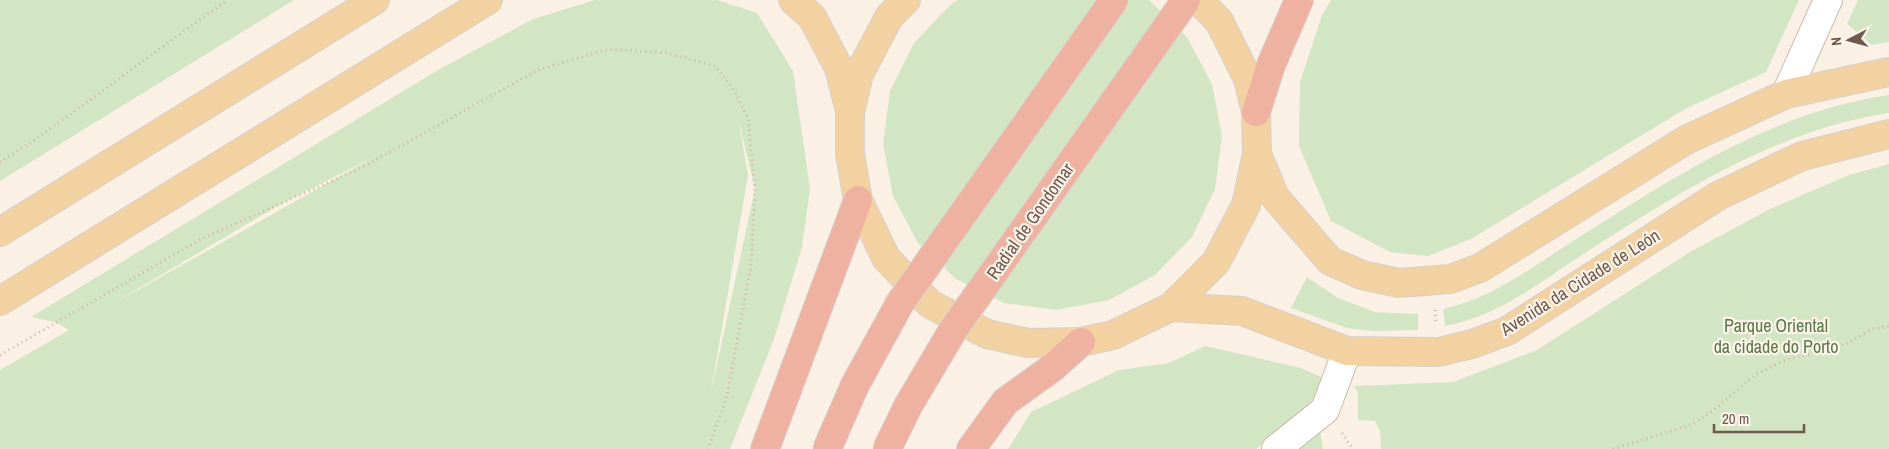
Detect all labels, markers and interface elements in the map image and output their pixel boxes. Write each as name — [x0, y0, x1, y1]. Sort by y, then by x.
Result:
north arrow — [1824, 15, 1874, 65]
text: N — [1827, 36, 1845, 46]
street label: Radial de Gondomar — [980, 158, 1080, 284]
street label: Avenida da Cidade de León — [1495, 223, 1664, 342]
park label: Parque Oriental da cidade do Porto — [1714, 313, 1838, 359]
scale bar — [1714, 402, 1804, 434]
text: 20 m — [1722, 408, 1749, 429]

